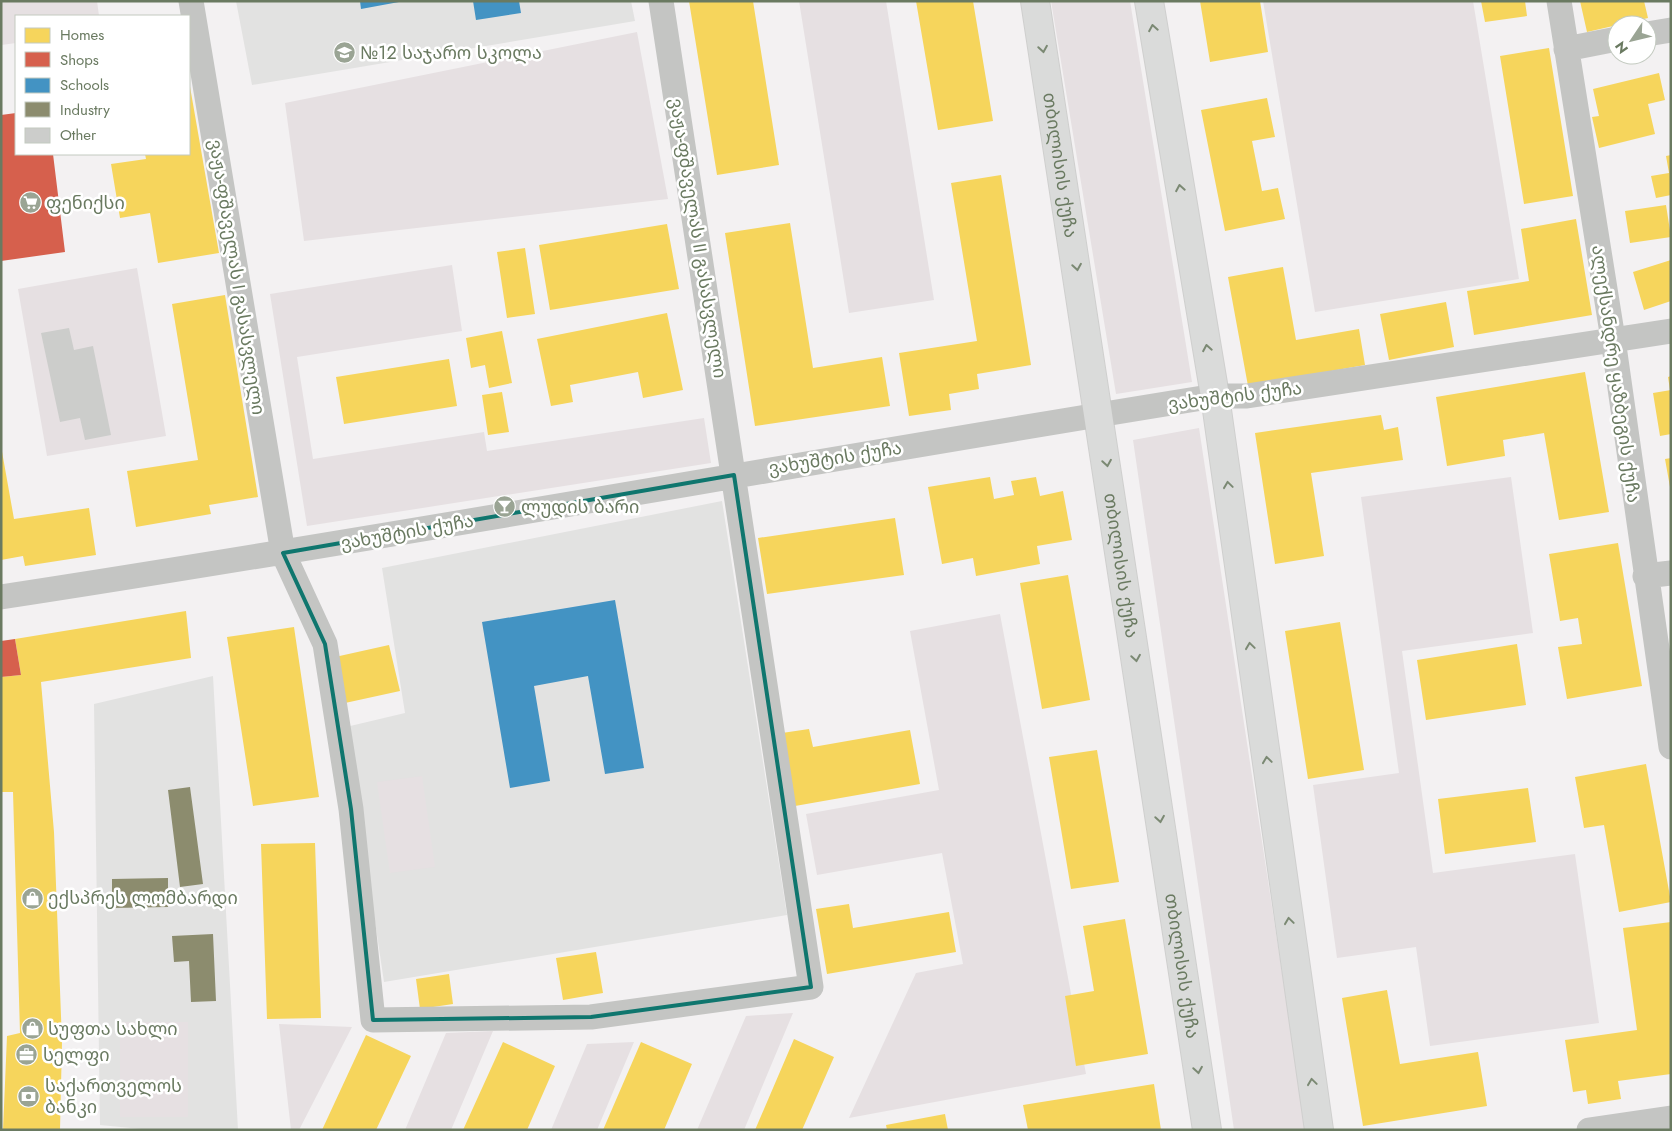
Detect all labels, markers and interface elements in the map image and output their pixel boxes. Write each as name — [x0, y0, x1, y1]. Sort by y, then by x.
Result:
legend — [15, 15, 190, 155]
north arrow — [1607, 15, 1657, 65]
one-way arrow — [1148, 23, 1159, 31]
text: Homes — [60, 24, 104, 46]
text: N — [1610, 37, 1633, 58]
place label: №12 საჯარო სკოლა — [360, 40, 542, 66]
school or university icon: №12 საჯარო სკოლა — [332, 41, 356, 65]
one-way arrow — [1037, 45, 1047, 54]
text: Shops — [60, 49, 99, 71]
text: Schools — [60, 74, 109, 96]
street label: თბილისის ქუჩა — [1036, 91, 1084, 240]
street label: ვაჟა-ფშაველას II გასასვლელი — [663, 96, 733, 380]
text: Industry — [60, 99, 110, 121]
text: Other — [60, 124, 97, 146]
street label: ვაჟა-ფშაველას I გასასვლელი — [202, 137, 272, 417]
one-way arrow — [1175, 183, 1186, 191]
place label: ფენიქსი — [46, 190, 125, 216]
supermarket icon: ფენიქსი — [18, 191, 42, 215]
street label: ალექსანდრე ყაზბეგის ქუჩა — [1585, 243, 1647, 505]
one-way arrow — [1071, 263, 1081, 272]
one-way arrow — [1202, 344, 1212, 352]
street label: ვახუშტის ქუჩა — [1167, 375, 1303, 417]
street label: ვახუშტის ქუჩა — [766, 435, 904, 481]
one-way arrow — [1101, 459, 1111, 467]
one-way arrow — [1223, 480, 1233, 489]
street label: თბილისის ქუჩა — [1097, 491, 1145, 640]
place label: ლუდის ბარი — [521, 494, 639, 520]
bar icon: ლუდის ბარი — [493, 495, 517, 519]
street label: ვახუშტის ქუჩა — [338, 507, 476, 557]
one-way arrow — [1246, 641, 1256, 650]
one-way arrow — [1130, 655, 1141, 663]
one-way arrow — [1262, 755, 1273, 763]
one-way arrow — [1154, 815, 1165, 823]
place label: ექსპრეს ლომბარდი — [48, 885, 238, 911]
shop icon: ექსპრეს ლომბარდი — [20, 886, 44, 910]
street label: თბილისის ქუჩა — [1158, 891, 1206, 1040]
one-way arrow — [1284, 916, 1295, 924]
place label: სუფთა სახლი — [48, 1016, 178, 1042]
shop icon: სუფთა სახლი — [20, 1017, 44, 1041]
place label: სელფი — [43, 1042, 110, 1068]
office icon: სელფი — [15, 1043, 39, 1067]
one-way arrow — [1192, 1066, 1202, 1075]
place label: საქართველოს ბანკი — [45, 1073, 182, 1120]
one-way arrow — [1307, 1077, 1317, 1086]
bank icon: საქართველოს ბანკი — [17, 1084, 41, 1108]

